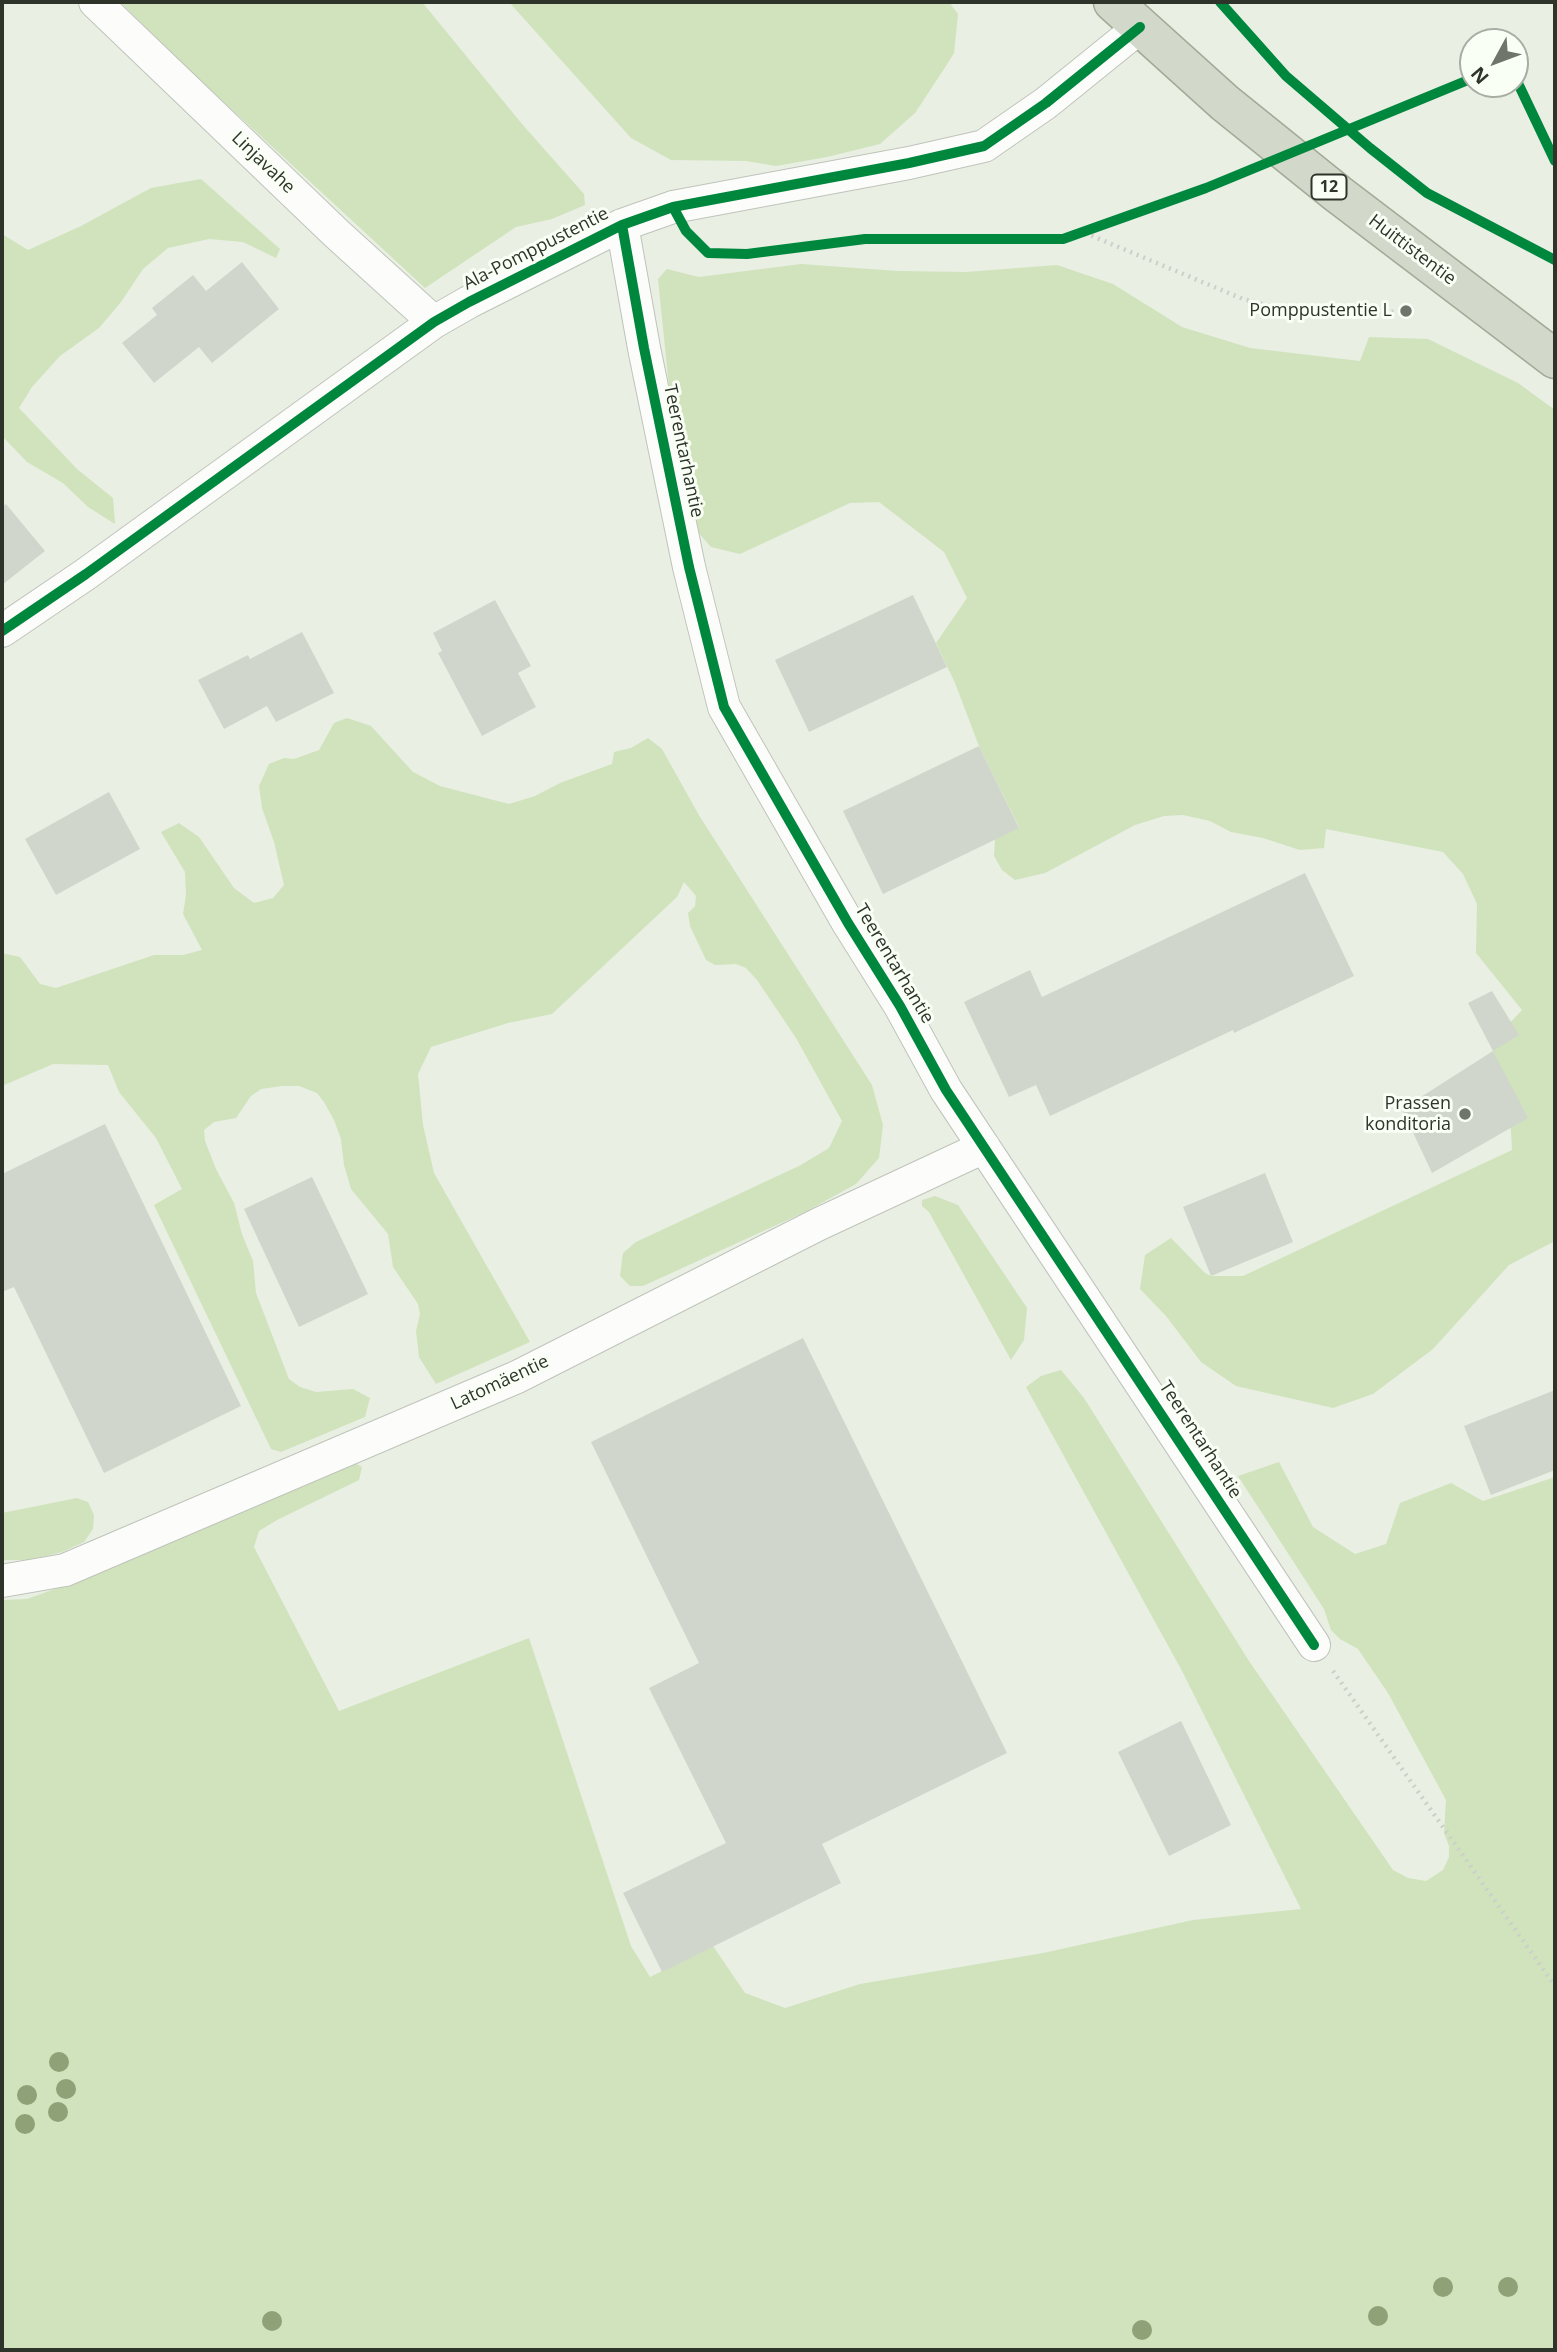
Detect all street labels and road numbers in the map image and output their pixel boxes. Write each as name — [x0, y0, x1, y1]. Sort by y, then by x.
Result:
street label: Linjavahe — [227, 128, 299, 198]
road number: 12 — [1312, 174, 1346, 200]
street label: Ala-Pomppustentie — [460, 203, 612, 295]
street label: Huittistentie — [1364, 210, 1460, 290]
street label: Teerentarhantie — [658, 382, 708, 520]
street label: Teerentarhantie — [850, 900, 938, 1028]
street label: Latomäentie — [448, 1351, 552, 1415]
street label: Teerentarhantie — [1154, 1377, 1246, 1503]

